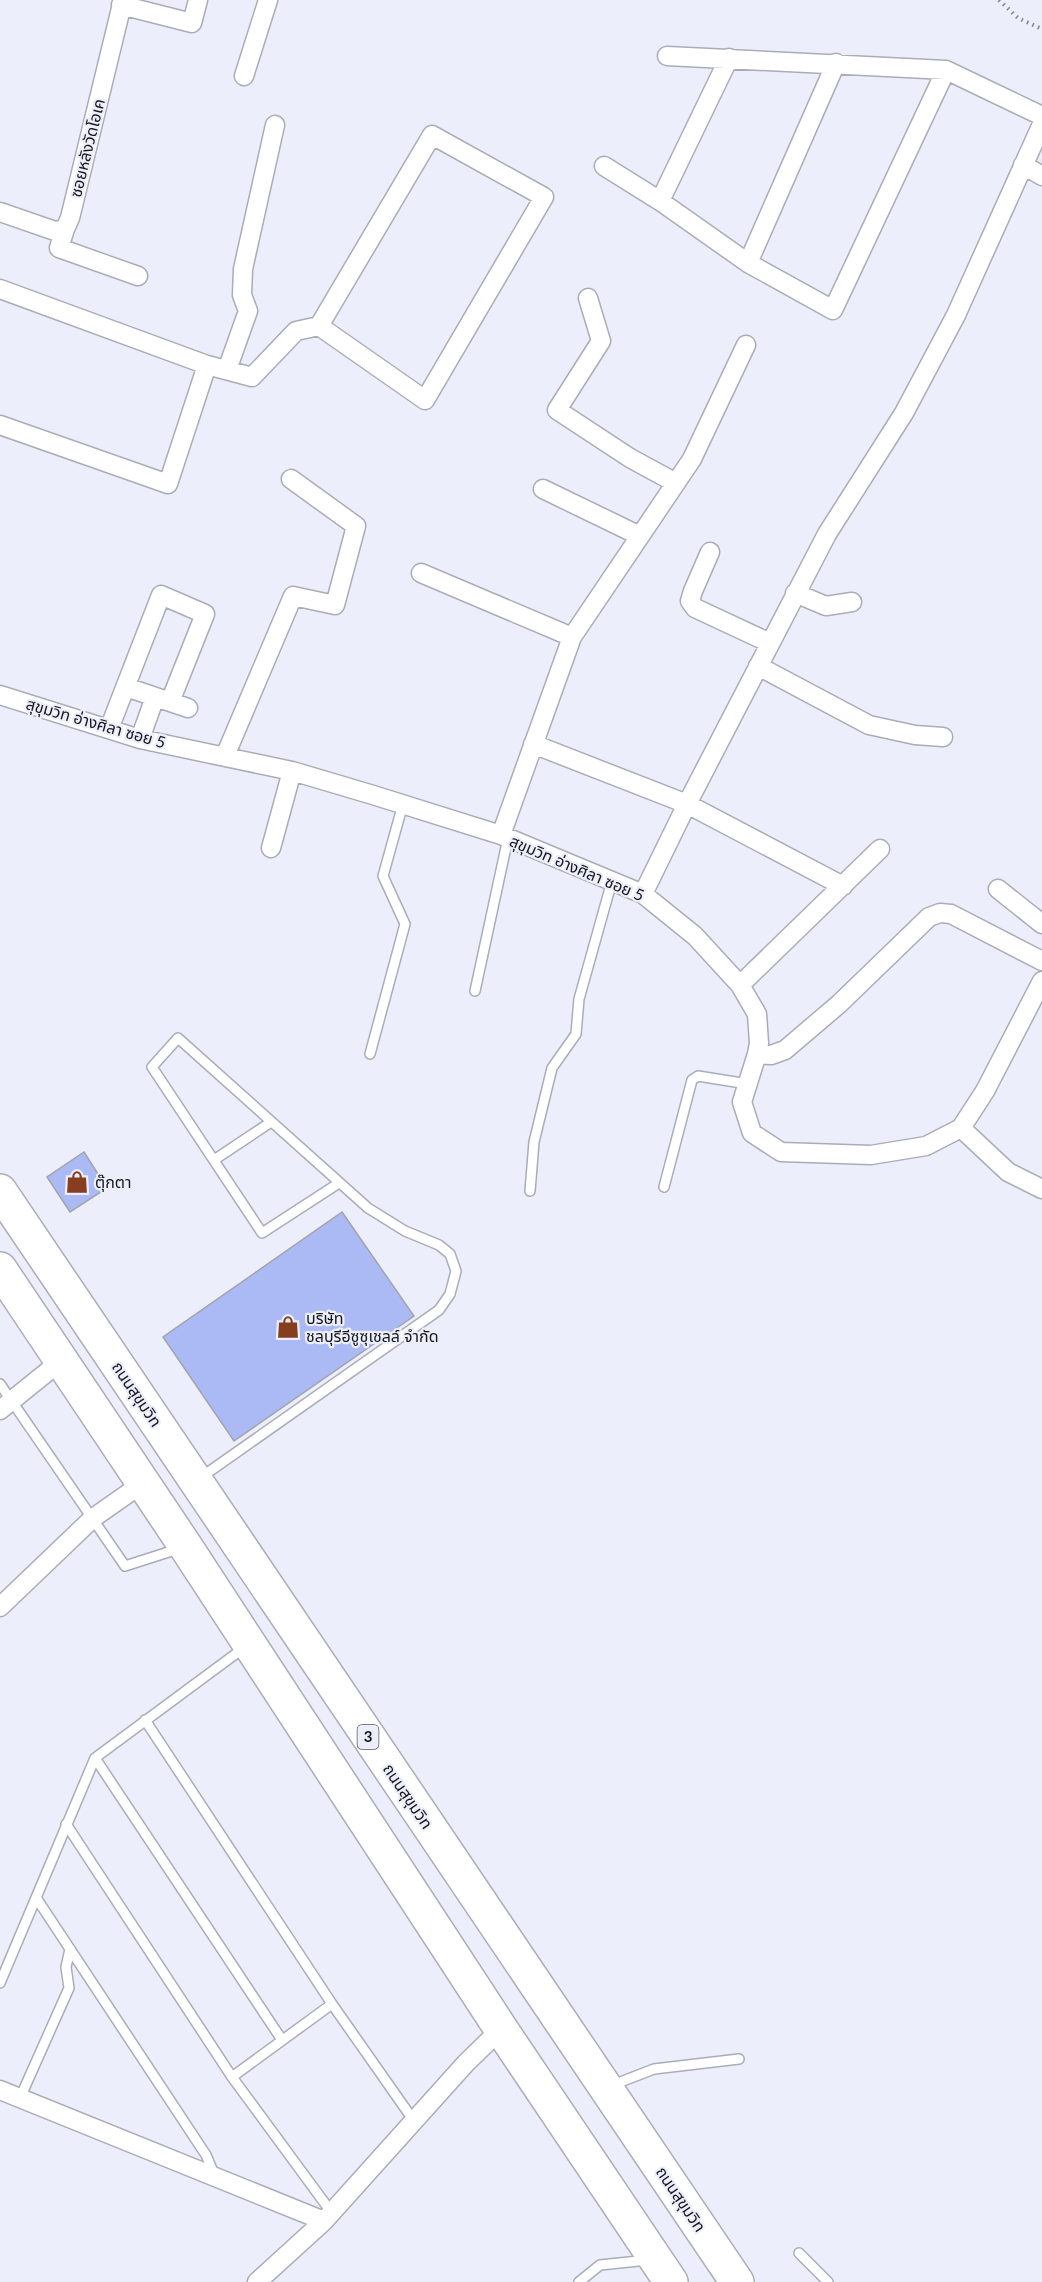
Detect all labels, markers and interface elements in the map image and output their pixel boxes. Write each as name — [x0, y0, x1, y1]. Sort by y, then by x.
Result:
street label: ซอยหลังวัดโอเค — [65, 97, 108, 199]
street label: สุขุมวิท อ่างศิลา ซอย 5 — [24, 693, 168, 753]
street label: สุขุมวิท อ่างศิลา ซอย 5 — [507, 831, 647, 905]
shop icon: ตุ๊กตา — [64, 1169, 90, 1195]
place label: ตุ๊กตา — [95, 1172, 131, 1192]
place label: บริษัท ชลบุรีอีซูซุเชลล์ จำกัด — [306, 1308, 439, 1346]
shop icon: บริษัท ชลบุรีอีซูซุเชลล์ จำกัด — [275, 1314, 301, 1340]
street label: ถนนสุขุมวิท — [108, 1357, 166, 1431]
road number: 3 — [358, 1725, 378, 1749]
street label: ถนนสุขุมวิท — [379, 1759, 437, 1833]
street label: ถนนสุขุมวิท — [652, 2162, 710, 2236]

